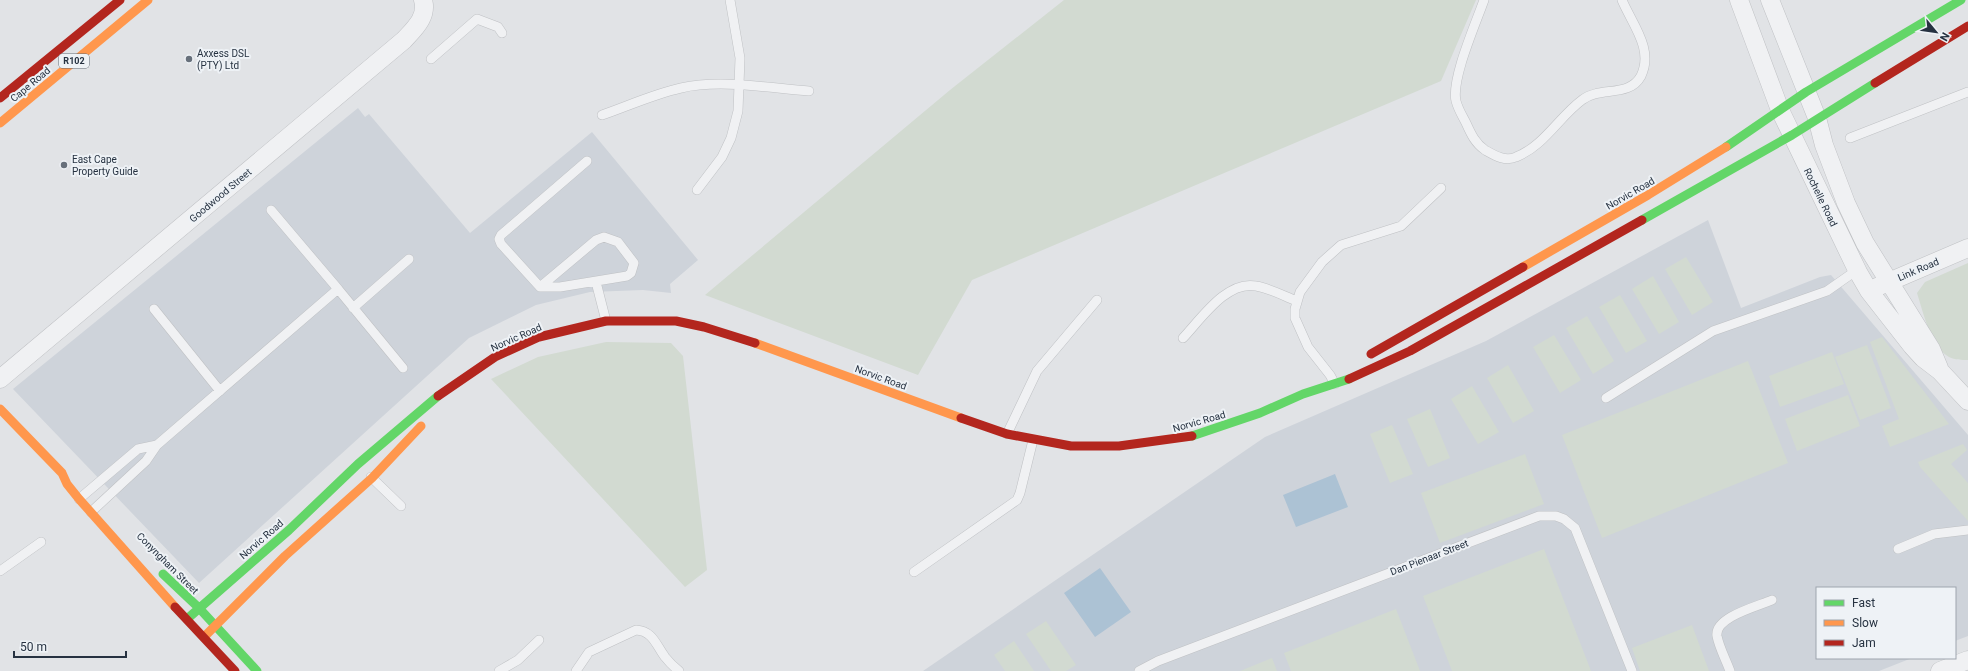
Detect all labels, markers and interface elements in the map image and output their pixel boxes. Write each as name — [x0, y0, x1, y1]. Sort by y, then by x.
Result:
north arrow — [1916, 12, 1956, 52]
text: N — [1937, 30, 1952, 43]
place label: Axxess DSL (PTY) Ltd — [197, 48, 250, 72]
road number: R102 — [59, 54, 89, 68]
marker: Axxess DSL (PTY) Ltd — [184, 54, 194, 64]
street label: Cape Road — [8, 65, 52, 104]
place label: East Cape Property Guide — [72, 154, 138, 177]
marker: East Cape Property Guide — [59, 160, 69, 170]
street label: Goodwood Street — [187, 166, 253, 224]
street label: Rochelle Road — [1802, 166, 1839, 228]
street label: Norvic Road — [1604, 175, 1656, 212]
street label: Link Road — [1896, 256, 1941, 283]
street label: Norvic Road — [489, 321, 543, 354]
street label: Norvic Road — [853, 363, 908, 392]
street label: Norvic Road — [1172, 409, 1227, 434]
street label: Norvic Road — [237, 517, 285, 561]
street label: Conyngham Street — [135, 530, 201, 596]
street label: Dan Pienaar Street — [1389, 538, 1470, 577]
legend — [1816, 587, 1956, 659]
text: Fast — [1852, 596, 1875, 610]
text: Slow — [1852, 616, 1878, 630]
scale bar — [14, 633, 126, 659]
text: Jam — [1852, 636, 1876, 650]
text: 50 m — [20, 640, 47, 654]

